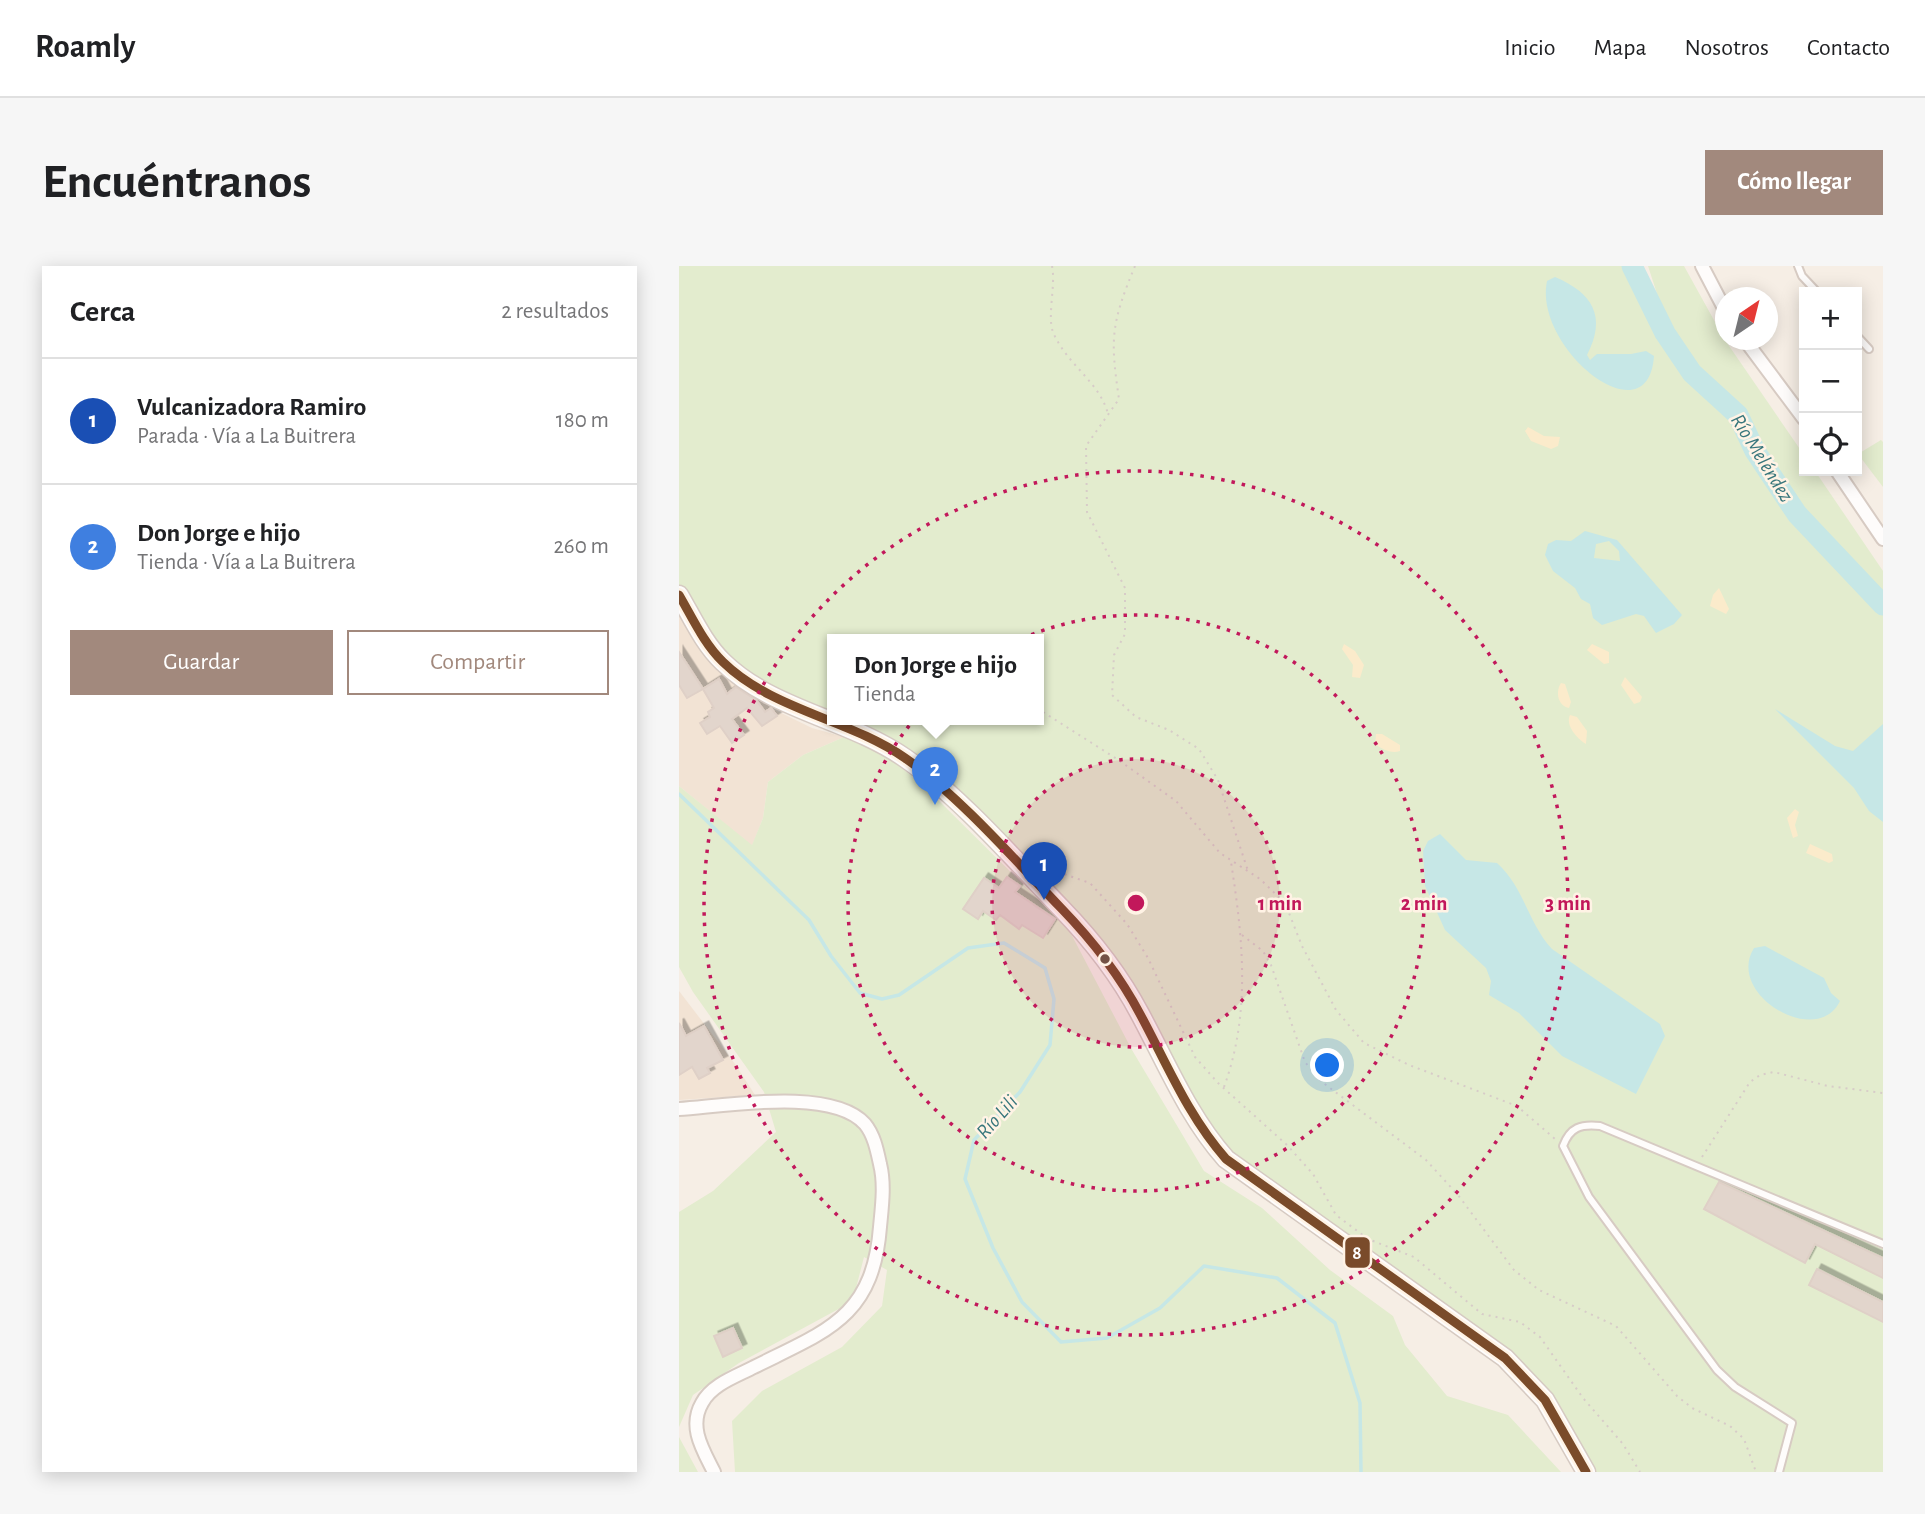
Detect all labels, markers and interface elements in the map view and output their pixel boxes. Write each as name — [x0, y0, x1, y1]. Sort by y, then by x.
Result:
text: Roamly — [35, 31, 135, 64]
text: Inicio — [1504, 36, 1555, 60]
text: Mapa — [1593, 36, 1647, 60]
text: Nosotros — [1685, 36, 1769, 60]
text: Contacto — [1807, 36, 1890, 60]
button: Cómo llegar — [1705, 150, 1883, 215]
text: Encuéntranos — [42, 158, 311, 207]
north arrow — [1715, 287, 1778, 350]
map controls — [1799, 287, 1862, 476]
button: + — [1799, 287, 1862, 350]
text: Cerca — [70, 297, 135, 327]
text: 2 resultados — [501, 300, 609, 323]
button: − — [1799, 350, 1862, 413]
text: Vulcanizadora Ramiro — [137, 394, 366, 420]
text: 1 — [89, 409, 97, 432]
text: 180 m — [556, 409, 609, 432]
water label: Río Meléndez — [1727, 410, 1797, 506]
button: locate — [1799, 413, 1862, 476]
text: Parada · Vía a La Buitrera — [137, 425, 356, 448]
text: Don Jorge e hijo — [137, 520, 300, 546]
text: 2 — [88, 535, 98, 558]
text: 260 m — [553, 535, 609, 558]
text: Tienda · Vía a La Buitrera — [137, 551, 356, 574]
button: Guardar — [70, 630, 333, 695]
button: Compartir — [347, 630, 609, 695]
popup — [827, 634, 1044, 725]
text: Don Jorge e hijo — [854, 652, 1017, 678]
text: Tienda — [854, 683, 916, 706]
pin: 2 — [912, 747, 958, 805]
pin: 1 — [1021, 842, 1067, 900]
centre of rings — [1124, 891, 1148, 915]
text: 1 min — [1258, 893, 1302, 914]
text: 2 min — [1401, 893, 1447, 914]
text: 3 min — [1545, 893, 1591, 914]
unlabelled marker — [1098, 952, 1112, 966]
your location — [1310, 1048, 1344, 1082]
water label: Río Lili — [972, 1091, 1022, 1143]
line badge: 8 — [1344, 1236, 1371, 1269]
text: 8 — [1352, 1244, 1362, 1263]

